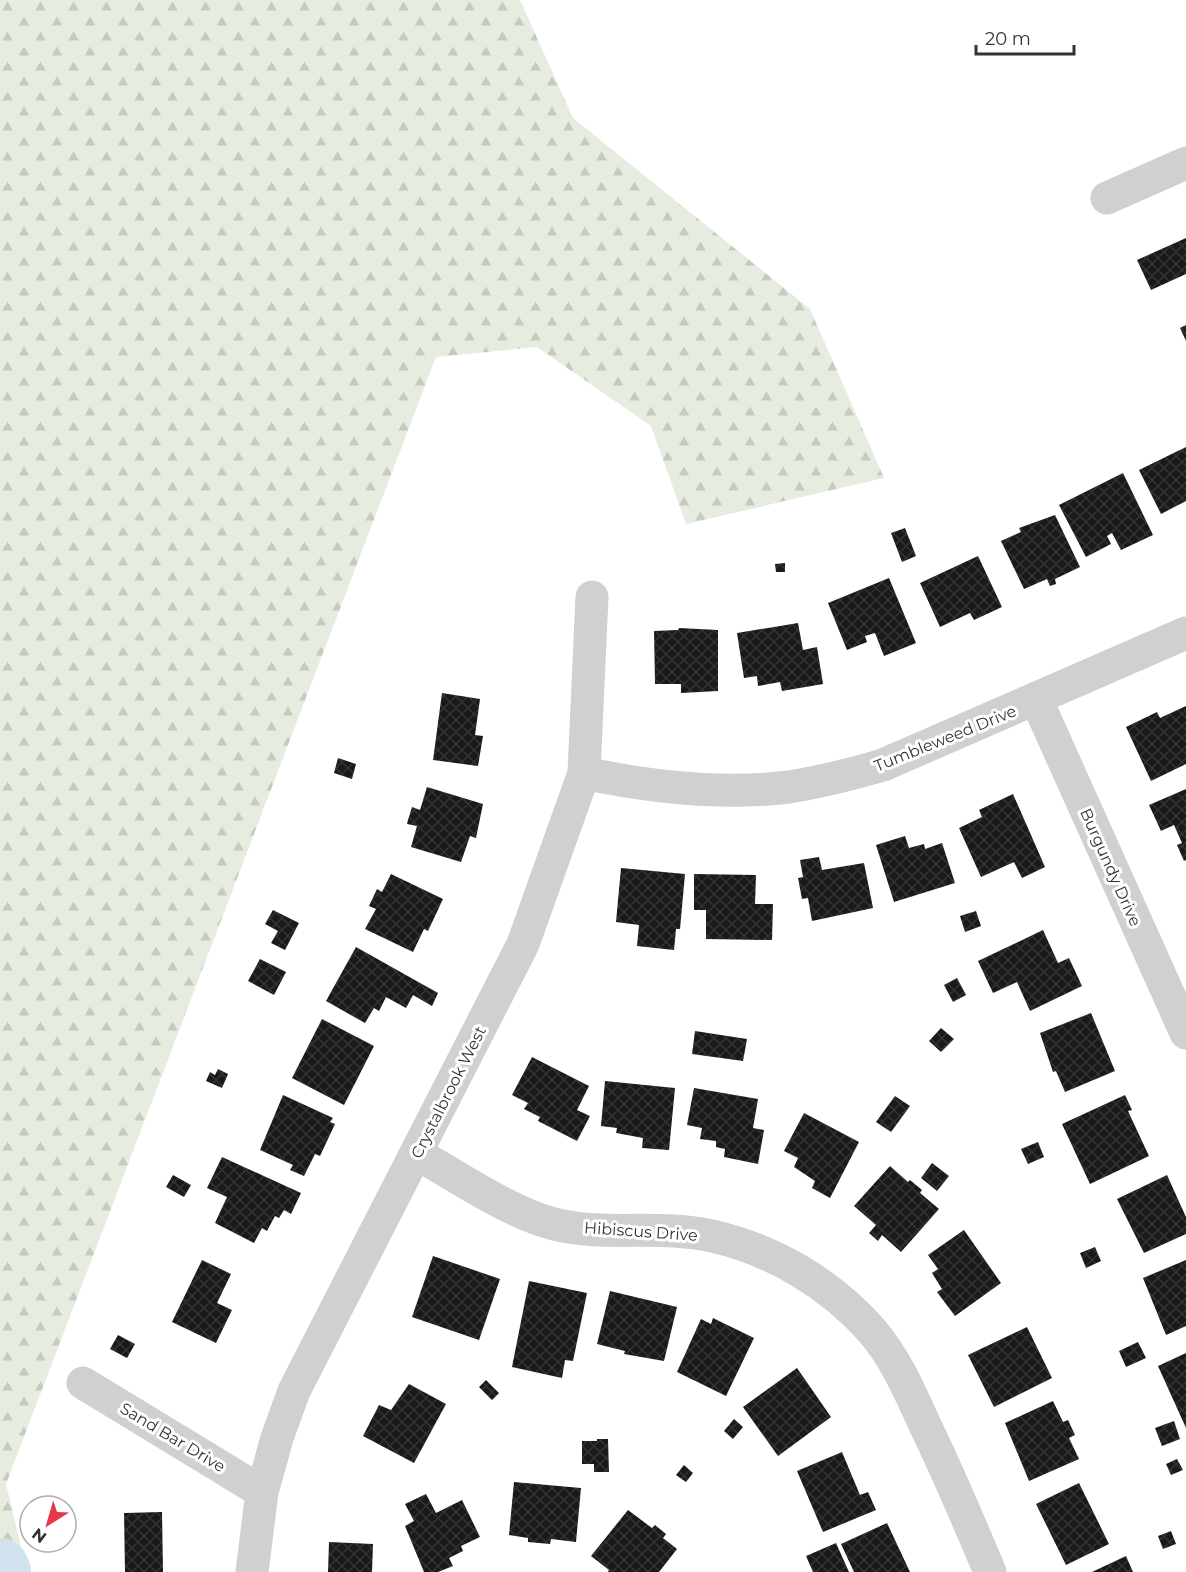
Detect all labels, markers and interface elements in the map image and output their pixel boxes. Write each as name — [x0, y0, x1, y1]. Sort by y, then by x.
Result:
scale bar — [976, 18, 1074, 56]
text: 20 m — [985, 28, 1031, 50]
street label: Tumbleweed Drive — [871, 701, 1019, 776]
street label: Burgundy Drive — [1076, 805, 1145, 929]
street label: Crystalbrook West — [407, 1023, 490, 1161]
street label: Hibiscus Drive — [583, 1218, 698, 1245]
street label: Sand Bar Drive — [117, 1399, 229, 1476]
north arrow — [18, 1494, 78, 1554]
text: N — [28, 1524, 50, 1547]

